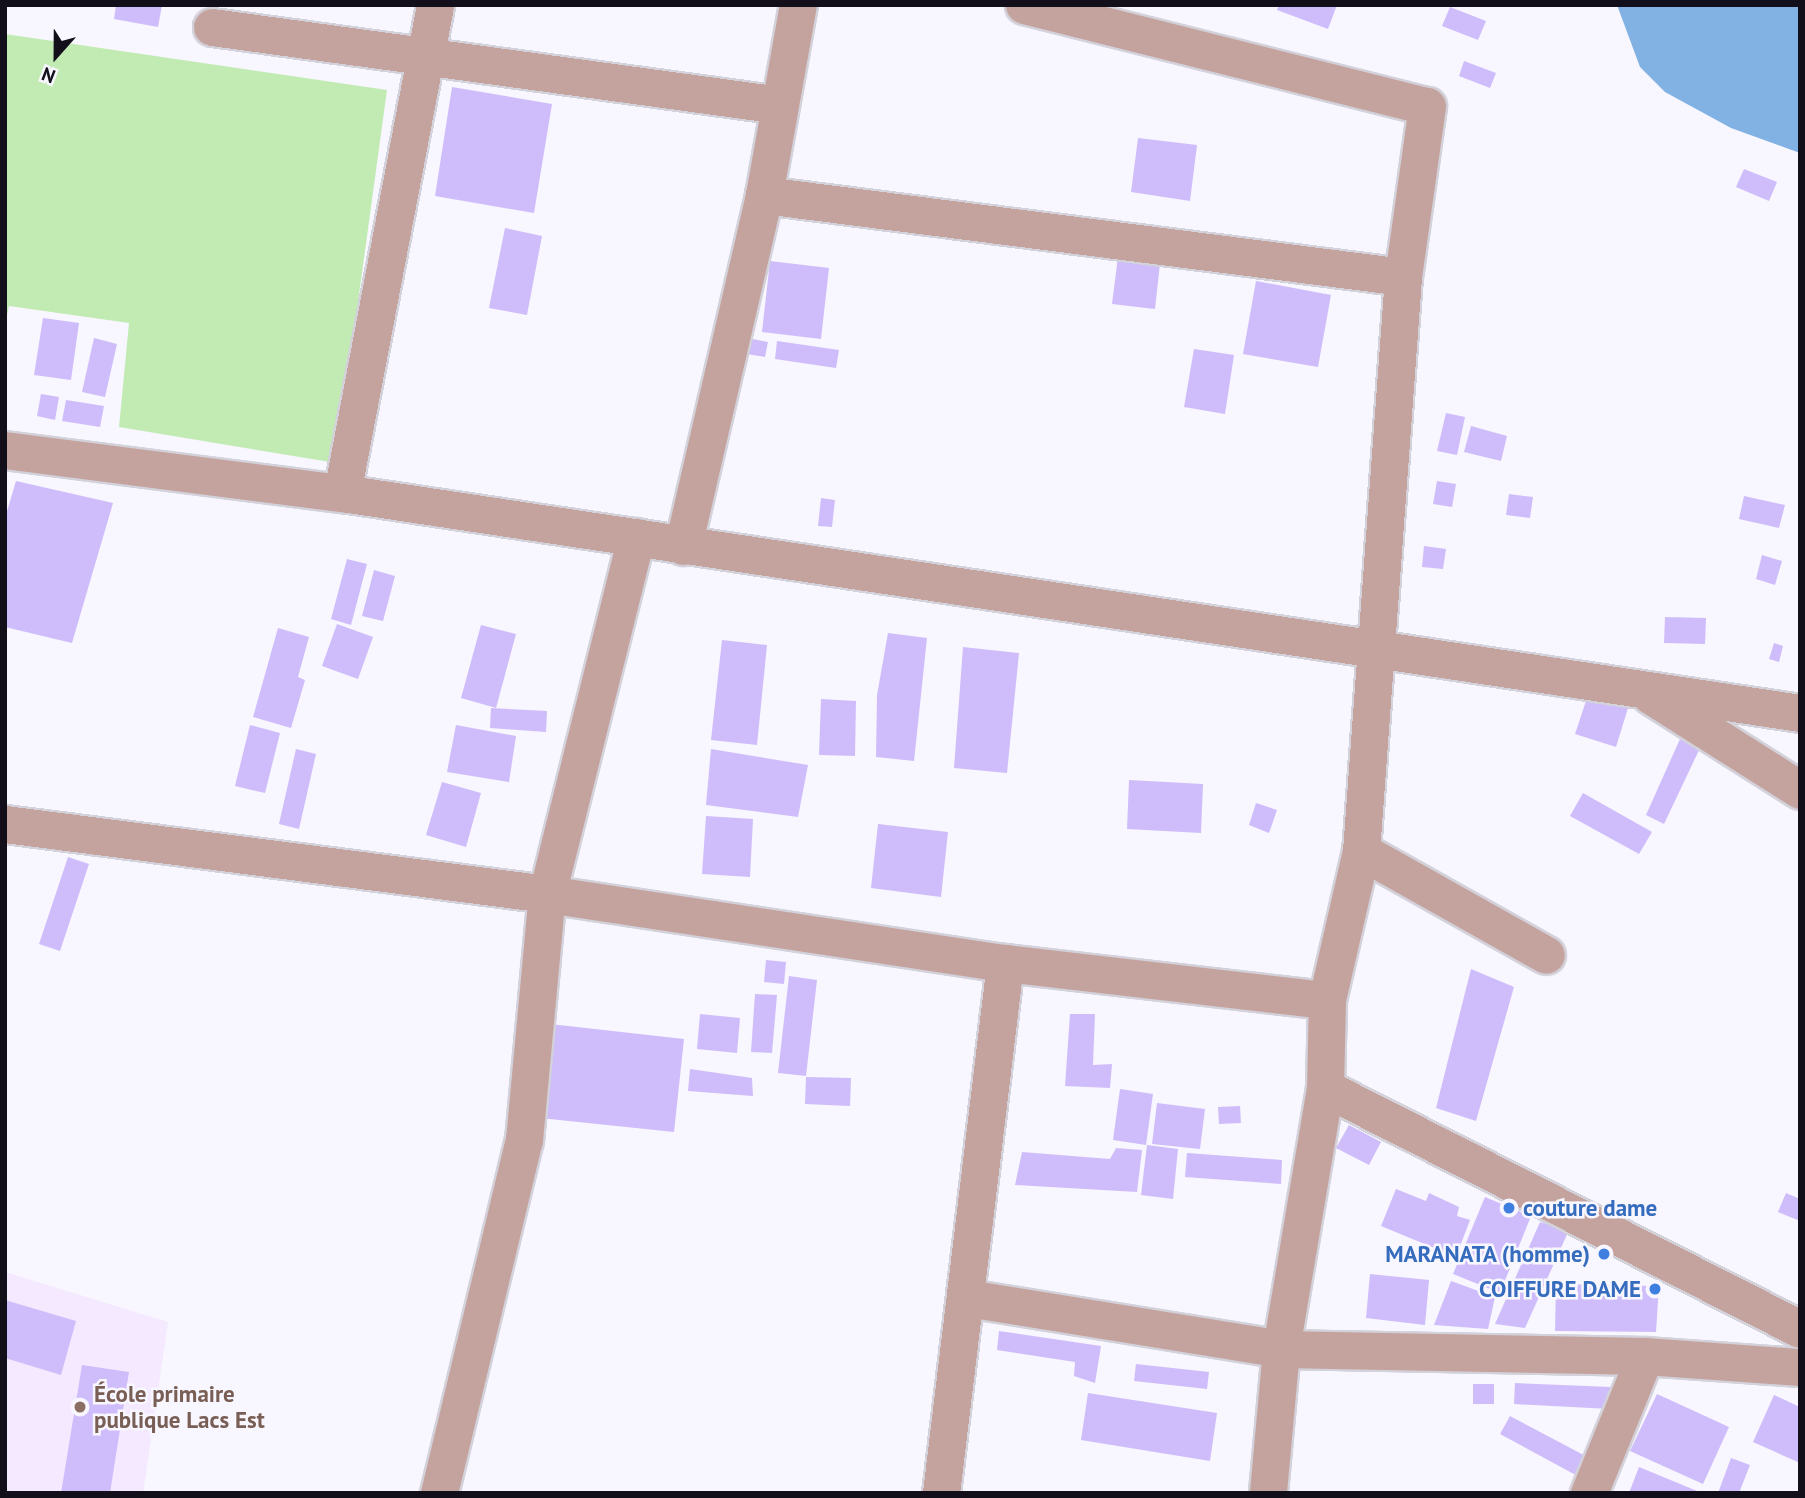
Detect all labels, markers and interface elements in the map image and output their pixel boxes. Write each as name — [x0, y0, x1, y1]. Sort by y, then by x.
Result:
north arrow — [21, 21, 91, 91]
text: N — [38, 62, 59, 89]
place label: couture dame — [1523, 1194, 1657, 1222]
marker: couture dame — [1501, 1200, 1517, 1216]
place label: MARANATA (homme) — [1384, 1240, 1590, 1268]
marker: MARANATA (homme) — [1596, 1246, 1612, 1262]
place label: COIFFURE DAME — [1479, 1275, 1641, 1303]
marker: COIFFURE DAME — [1647, 1281, 1663, 1297]
place label: École primaire publique Lacs Est — [94, 1380, 265, 1434]
marker: École primaire publique Lacs Est — [72, 1399, 88, 1415]

